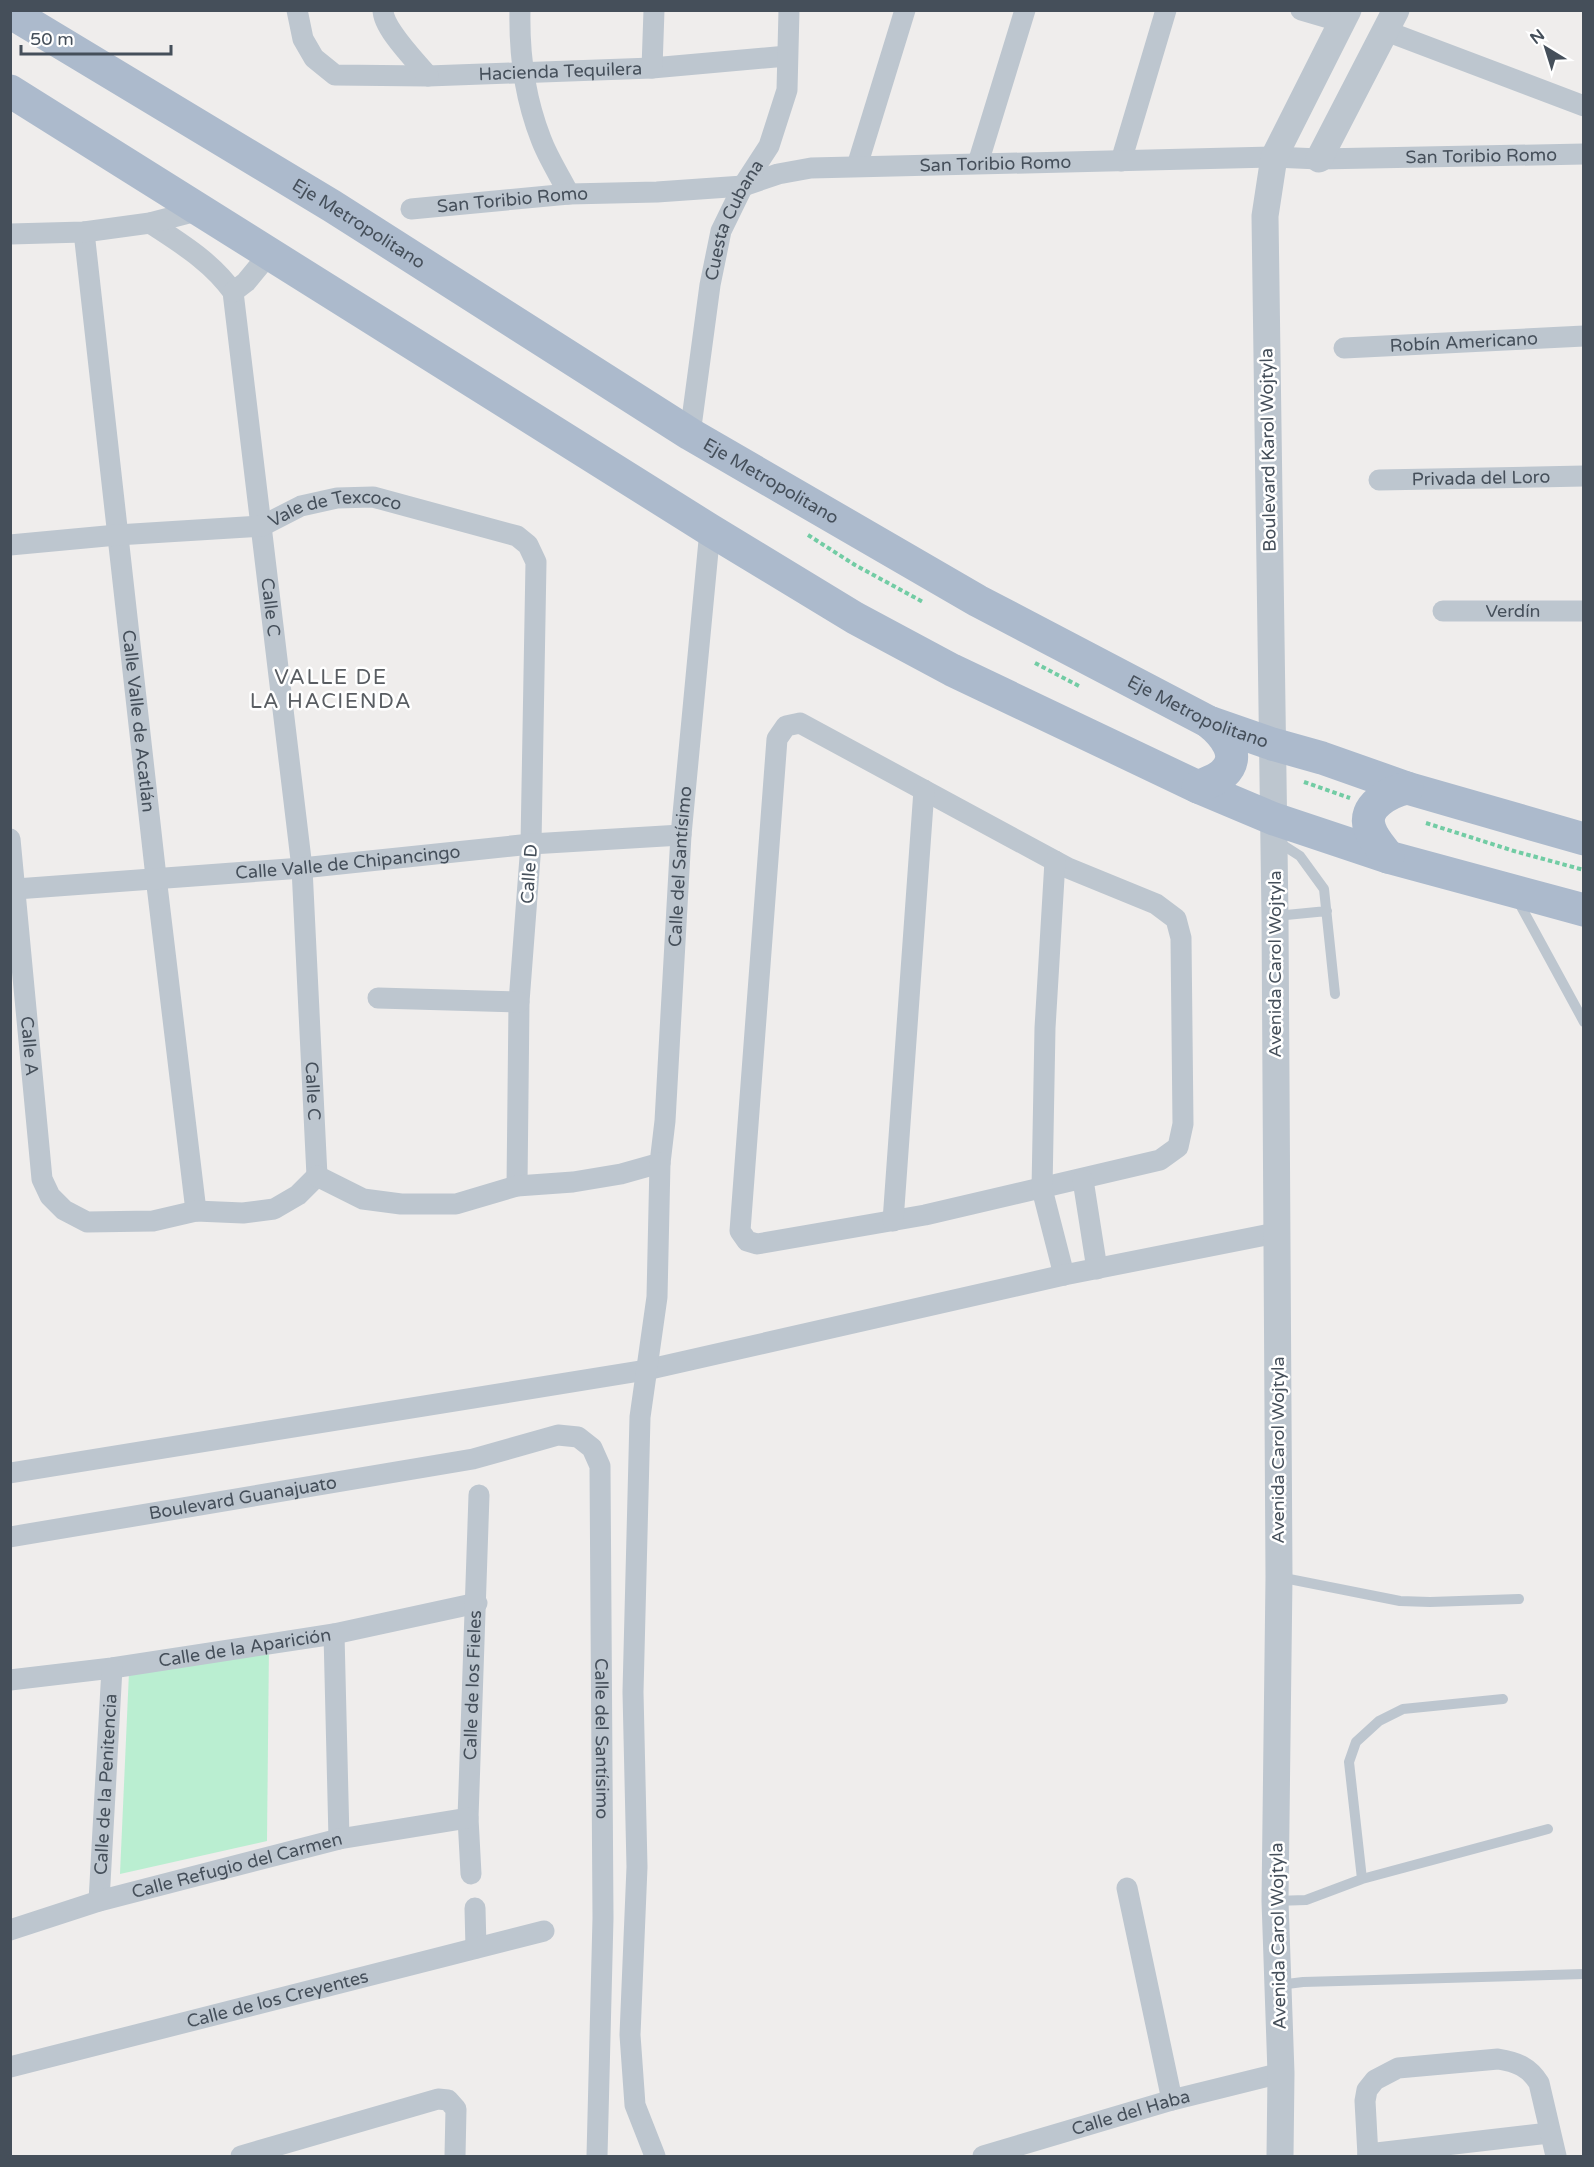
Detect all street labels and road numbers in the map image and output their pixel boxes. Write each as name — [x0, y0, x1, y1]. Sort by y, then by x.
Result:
street label: Hacienda Tequilera — [478, 57, 643, 85]
street label: San Toribio Romo — [1405, 144, 1557, 168]
street label: San Toribio Romo — [919, 151, 1072, 176]
street label: Cuesta Cubana — [700, 155, 768, 282]
street label: Eje Metropolitano — [288, 174, 430, 274]
street label: San Toribio Romo — [436, 182, 588, 217]
street label: Robín Americano — [1389, 327, 1539, 357]
street label: Boulevard Karol Wojtyla — [1255, 348, 1281, 552]
street label: Eje Metropolitano — [699, 433, 843, 529]
street label: Privada del Loro — [1411, 466, 1551, 490]
street label: Vale de Texcoco — [264, 486, 404, 532]
street label: Calle C — [256, 577, 285, 638]
street label: Verdín — [1485, 600, 1541, 622]
street label: Calle Valle de Acatlán — [117, 629, 160, 813]
street label: Eje Metropolitano — [1124, 670, 1272, 753]
street label: Calle del Santísimo — [664, 785, 697, 947]
street label: Calle Valle de Chipancingo — [235, 840, 462, 884]
street label: Calle D — [516, 843, 542, 905]
street label: Avenida Carol Wojtyla — [1264, 870, 1286, 1058]
street label: Calle A — [16, 1015, 43, 1077]
street label: Calle C — [300, 1061, 325, 1121]
street label: Avenida Carol Wojtyla — [1267, 1356, 1289, 1544]
street label: Boulevard Guanajuato — [147, 1471, 338, 1524]
street label: Calle de los Fieles — [459, 1610, 486, 1761]
street label: Calle de la Aparición — [157, 1624, 333, 1672]
street label: Calle del Santísimo — [590, 1658, 613, 1819]
street label: Calle de la Penitencia — [89, 1693, 122, 1876]
street label: Calle Refugio del Carmen — [129, 1828, 345, 1903]
street label: Avenida Carol Wojtyla — [1265, 1842, 1291, 2030]
street label: Calle de los Creyentes — [184, 1965, 371, 2033]
street label: Calle del Haba — [1069, 2085, 1192, 2140]

